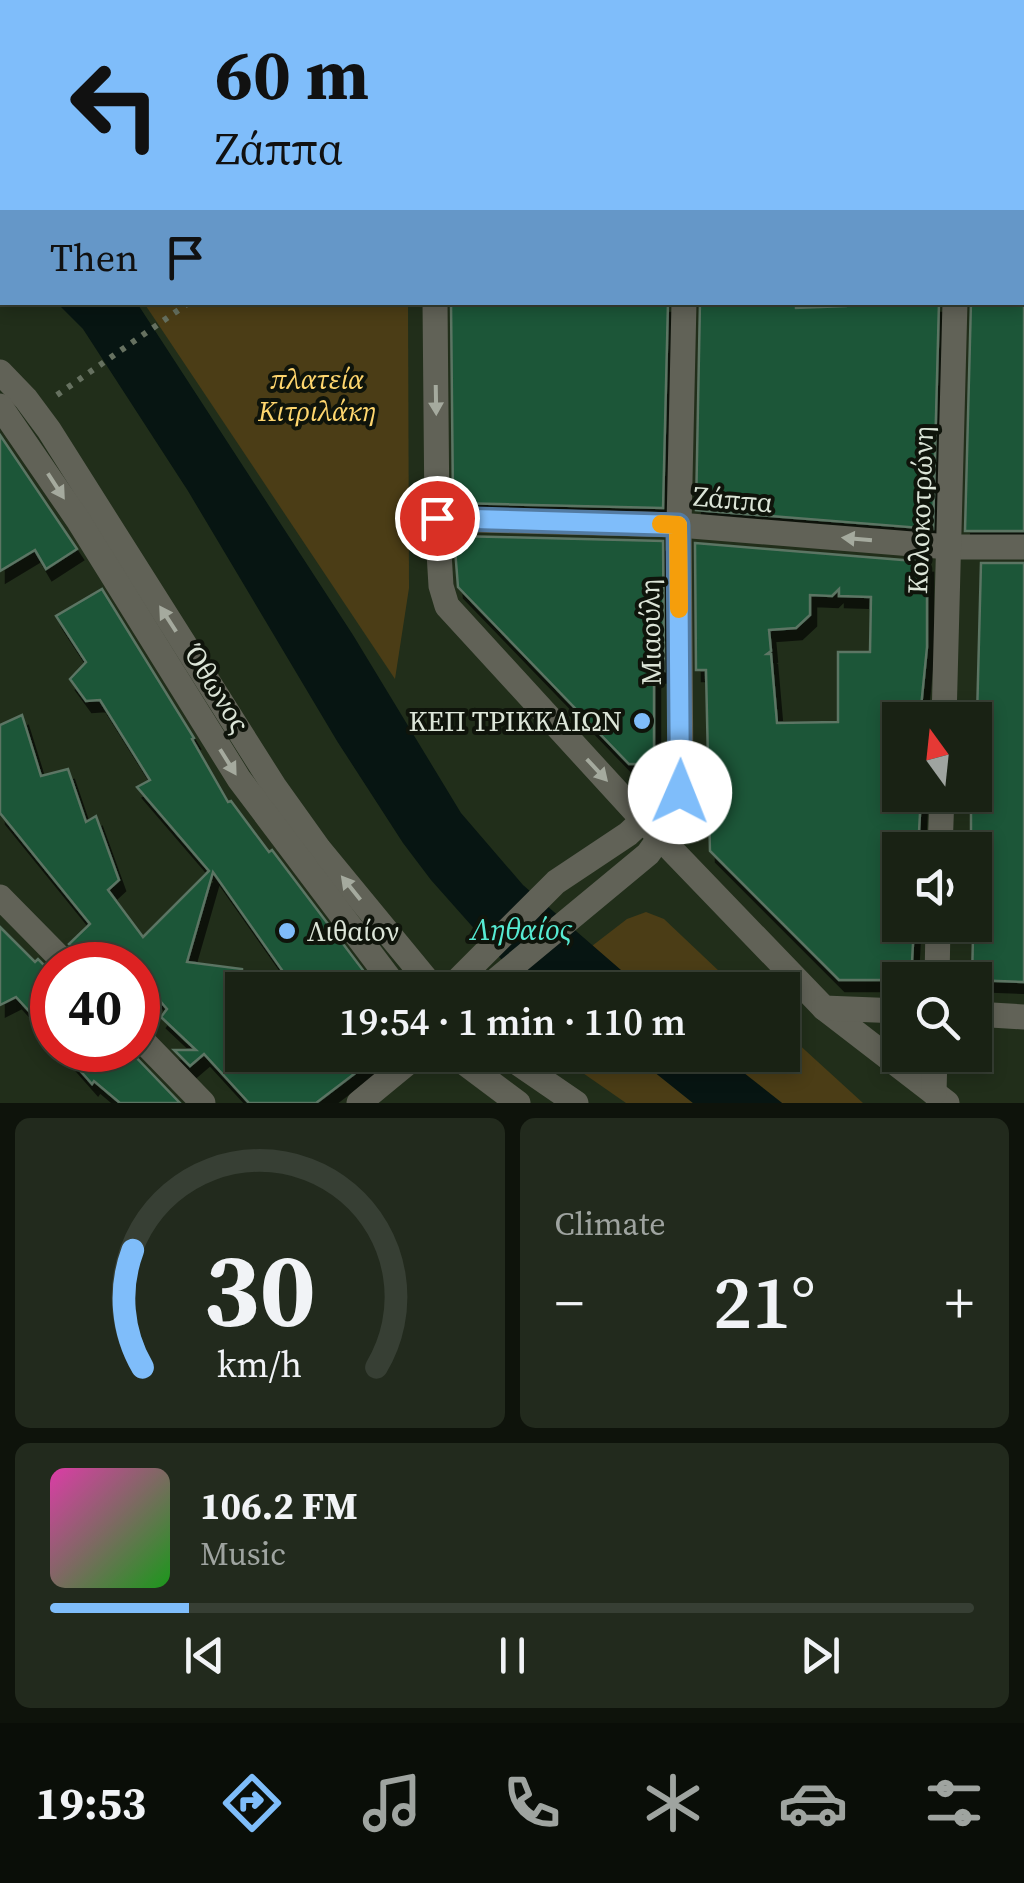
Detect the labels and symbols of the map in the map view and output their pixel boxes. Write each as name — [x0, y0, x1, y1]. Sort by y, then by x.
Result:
park label: πλατεία Κιτριλάκη — [257, 360, 376, 430]
one-way arrow — [428, 384, 444, 416]
street label: Κολοκοτρώνη — [898, 425, 942, 595]
one-way arrow — [46, 473, 64, 500]
pin — [395, 476, 480, 561]
street label: Ζάππα — [692, 477, 775, 521]
one-way arrow — [840, 531, 872, 547]
street label: Μιαούλη — [630, 578, 670, 686]
one-way arrow — [160, 605, 178, 633]
street label: Όθωνος — [174, 636, 259, 740]
place label: ΚΕΠ ΤΡΙΚΚΑΙΩΝ — [408, 702, 622, 740]
north arrow — [882, 702, 992, 812]
marker: ΚΕΠ ΤΡΙΚΚΑΙΩΝ — [631, 710, 653, 732]
position arrow — [628, 740, 732, 844]
one-way arrow — [219, 748, 236, 776]
one-way arrow — [586, 757, 608, 782]
one-way arrow — [341, 875, 362, 900]
water label: Ληθαίος — [468, 909, 573, 950]
place label: Λιθαίον — [307, 912, 399, 950]
marker: Λιθαίον — [276, 920, 298, 942]
speed limit sign: 40 — [30, 942, 160, 1072]

